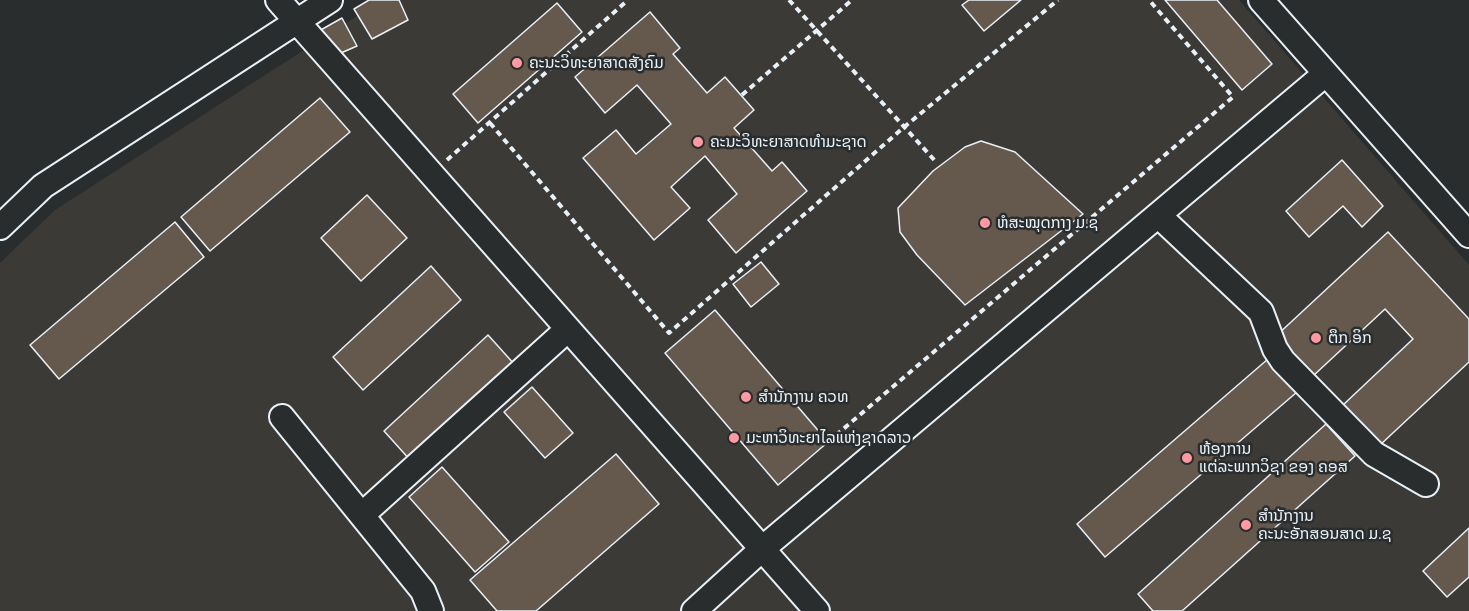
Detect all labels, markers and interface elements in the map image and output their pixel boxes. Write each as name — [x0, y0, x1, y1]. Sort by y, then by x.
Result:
place label: ຄະນະວິທະຍາສາດສັງຄົມ — [529, 53, 664, 73]
marker: ຄະນະວິທະຍາສາດສັງຄົມ — [510, 56, 524, 70]
place label: ຄະນະວິທະຍາສາດທຳມະຊາດ — [710, 132, 867, 152]
marker: ຄະນະວິທະຍາສາດທຳມະຊາດ — [691, 135, 705, 149]
place label: ຫໍສະໝຸດກາງ ມ.ຊ — [997, 213, 1098, 233]
marker: ຫໍສະໝຸດກາງ ມ.ຊ — [978, 216, 992, 230]
place label: ຕຶກ ອິກ — [1328, 328, 1372, 348]
marker: ຕຶກ ອິກ — [1309, 331, 1323, 345]
place label: ສຳນັກງານ ຄວທ — [758, 387, 849, 407]
marker: ສຳນັກງານ ຄວທ — [739, 390, 753, 404]
place label: ມະຫາວິທະຍາໄລແຫ່ງຊາດລາວ — [746, 428, 911, 448]
marker: ມະຫາວິທະຍາໄລແຫ່ງຊາດລາວ — [727, 431, 741, 445]
place label: ຫ້ອງການ ແຕ່ລະພາກວິຊາ ຂອງ ຄອສ — [1199, 439, 1348, 477]
marker: ຫ້ອງການ ແຕ່ລະພາກວິຊາ ຂອງ ຄອສ — [1180, 451, 1194, 465]
place label: ສໍານັກງານ ຄະນະອັກສອນສາດ ມ.ຊ — [1258, 506, 1392, 544]
marker: ສໍານັກງານ ຄະນະອັກສອນສາດ ມ.ຊ — [1239, 518, 1253, 532]

